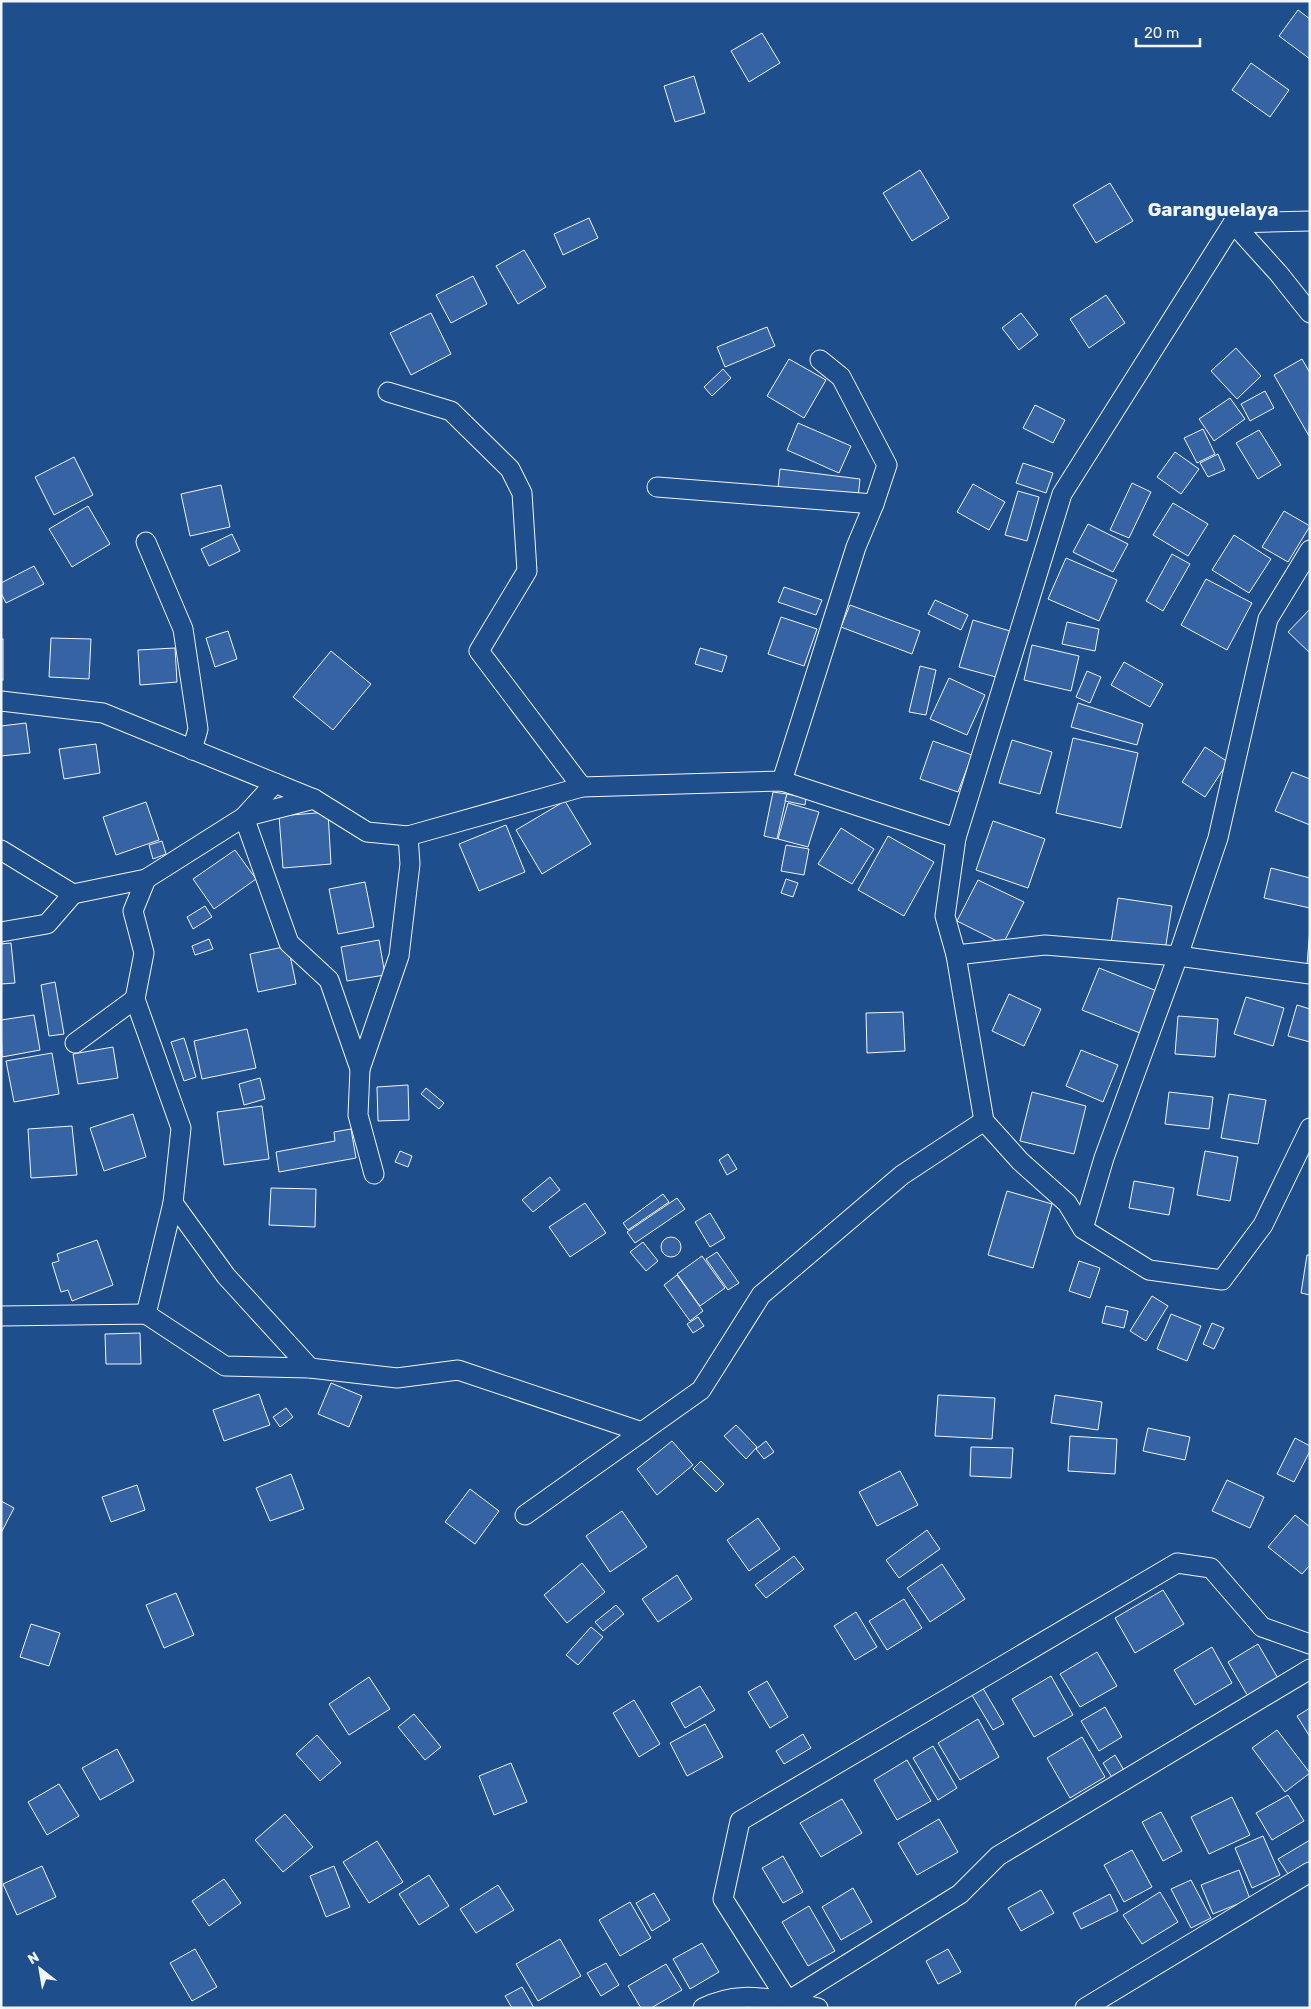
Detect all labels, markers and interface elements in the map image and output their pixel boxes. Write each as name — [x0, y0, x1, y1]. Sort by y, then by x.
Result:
scale bar — [1136, 15, 1200, 47]
text: 20 m — [1144, 24, 1179, 42]
district label: Garanguelaya — [1148, 198, 1278, 221]
north arrow — [15, 1944, 65, 1994]
text: N — [25, 1948, 42, 1968]

